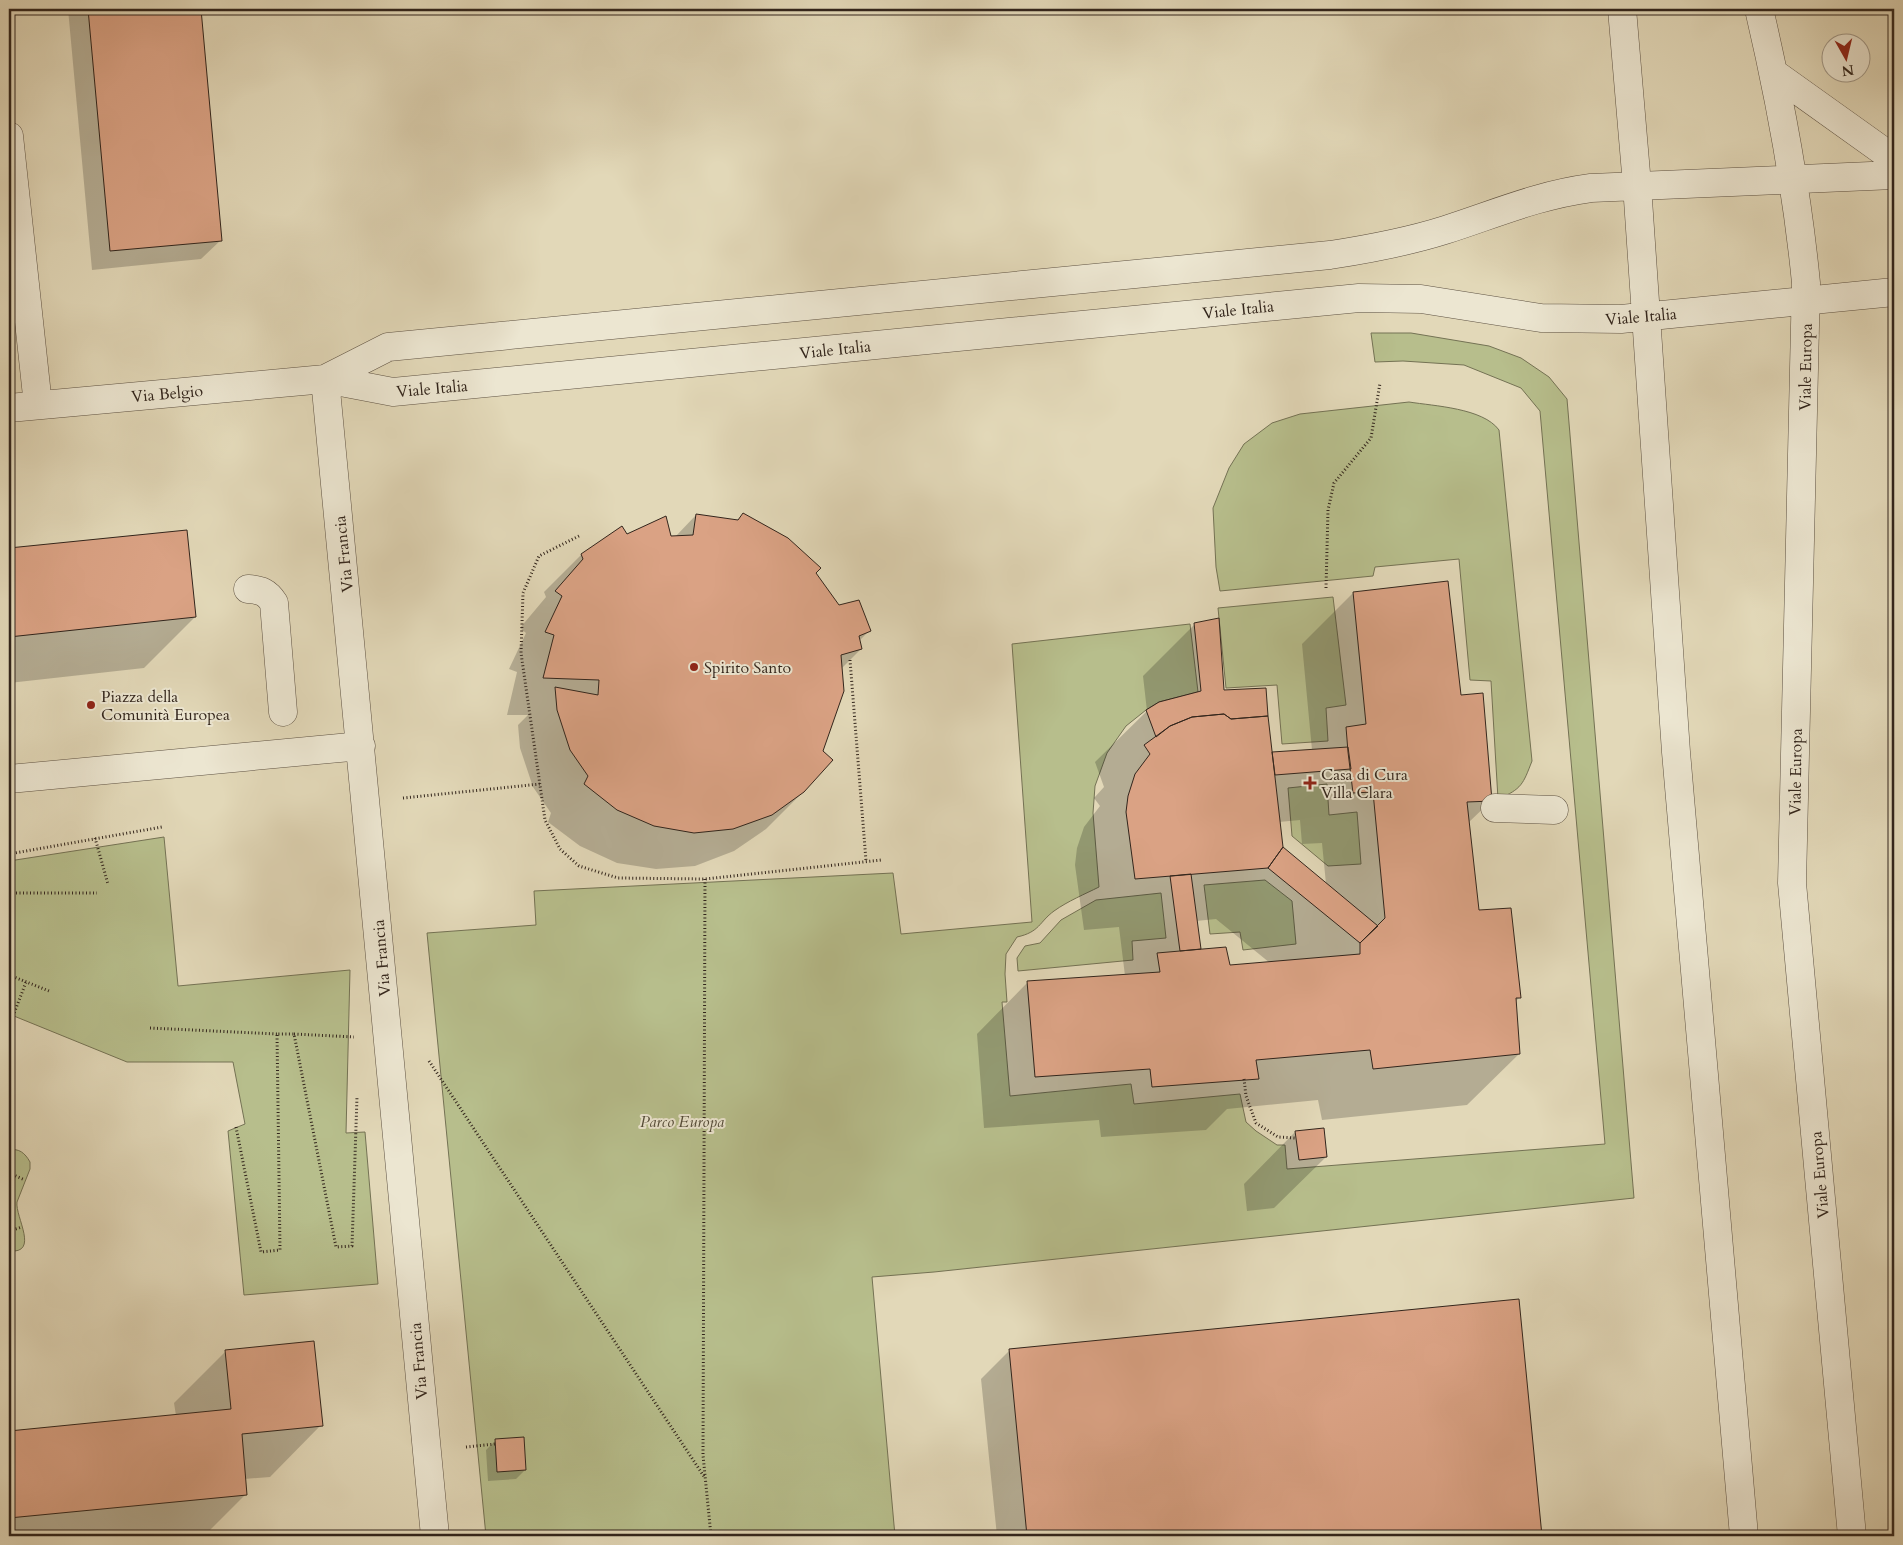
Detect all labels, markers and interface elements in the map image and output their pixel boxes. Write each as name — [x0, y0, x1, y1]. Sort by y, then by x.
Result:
north arrow — [1820, 32, 1870, 82]
text: N — [1840, 60, 1855, 81]
street label: Viale Italia — [1201, 295, 1275, 325]
street label: Viale Italia — [1604, 303, 1678, 331]
street label: Viale Europa — [1794, 323, 1818, 411]
street label: Viale Italia — [798, 335, 872, 365]
street label: Viale Italia — [395, 375, 469, 403]
street label: Via Belgio — [130, 380, 204, 408]
street label: Via Francia — [329, 514, 359, 593]
place label: Spirito Santo — [704, 657, 791, 679]
marker: Spirito Santo — [688, 661, 700, 673]
place label: Piazza della Comunità Europea — [101, 686, 230, 726]
marker: Piazza della Comunità Europea — [85, 699, 97, 711]
street label: Viale Europa — [1784, 728, 1808, 816]
place label: Casa di Cura Villa Clara — [1321, 764, 1408, 804]
marker: Casa di Cura Villa Clara — [1303, 776, 1317, 790]
street label: Via Francia — [368, 918, 396, 997]
park label: Parco Europa — [640, 1111, 724, 1133]
street label: Viale Europa — [1805, 1130, 1835, 1219]
street label: Via Francia — [405, 1321, 433, 1400]

